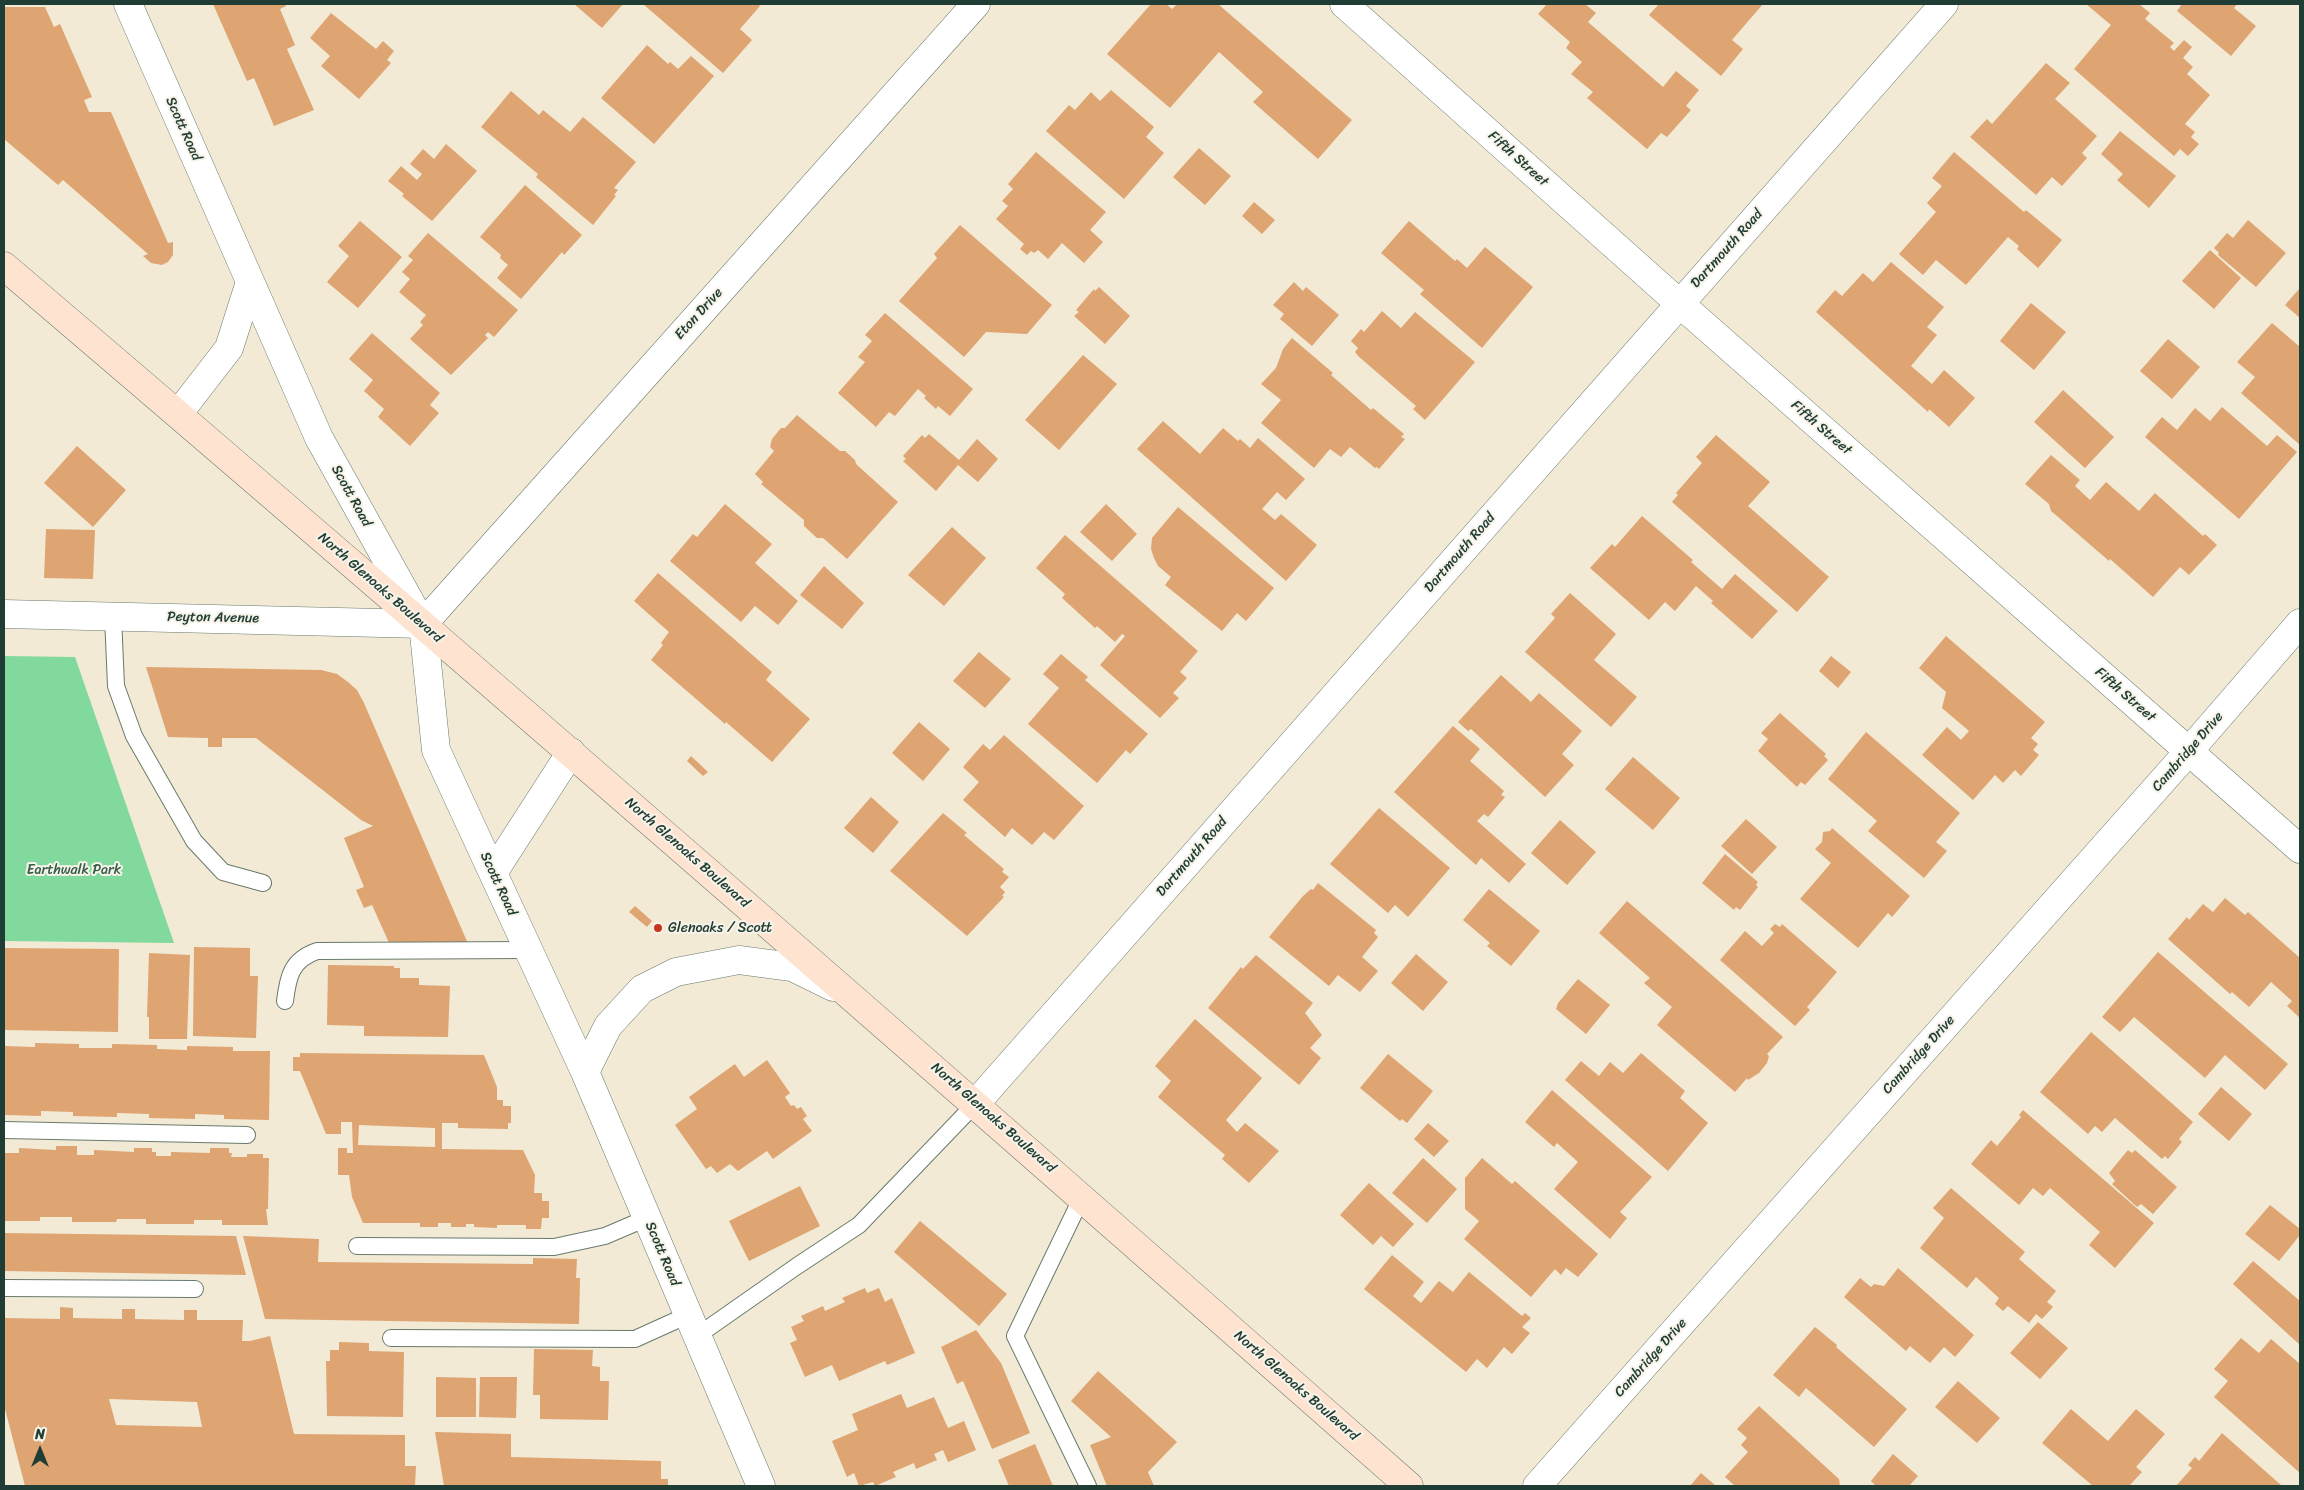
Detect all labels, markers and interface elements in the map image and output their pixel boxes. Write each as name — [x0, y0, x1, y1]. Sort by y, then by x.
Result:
street label: Scott Road — [161, 94, 205, 164]
street label: Fifth Street — [1485, 128, 1551, 190]
street label: Dartmouth Road — [1687, 206, 1767, 292]
street label: Eton Drive — [671, 285, 727, 343]
street label: Fifth Street — [1787, 397, 1855, 459]
street label: Scott Road — [327, 462, 375, 530]
street label: Dartmouth Road — [1421, 510, 1499, 596]
street label: North Glenoaks Boulevard — [314, 529, 446, 647]
street label: Peyton Avenue — [167, 609, 259, 627]
street label: Fifth Street — [2091, 664, 2159, 726]
street label: Cambridge Drive — [2149, 709, 2227, 795]
street label: North Glenoaks Boulevard — [621, 794, 753, 912]
street label: Dartmouth Road — [1153, 814, 1231, 900]
street label: Scott Road — [476, 850, 520, 918]
park label: Earthwalk Park — [27, 862, 121, 878]
place label: Glenoaks / Scott — [668, 920, 772, 936]
marker: Glenoaks / Scott — [652, 922, 664, 934]
street label: Cambridge Drive — [1879, 1012, 1959, 1098]
street label: North Glenoaks Boulevard — [927, 1059, 1059, 1177]
street label: Scott Road — [641, 1219, 683, 1289]
street label: Cambridge Drive — [1611, 1315, 1691, 1401]
street label: North Glenoaks Boulevard — [1230, 1327, 1362, 1445]
text: N — [35, 1422, 45, 1447]
north arrow — [15, 1425, 65, 1475]

